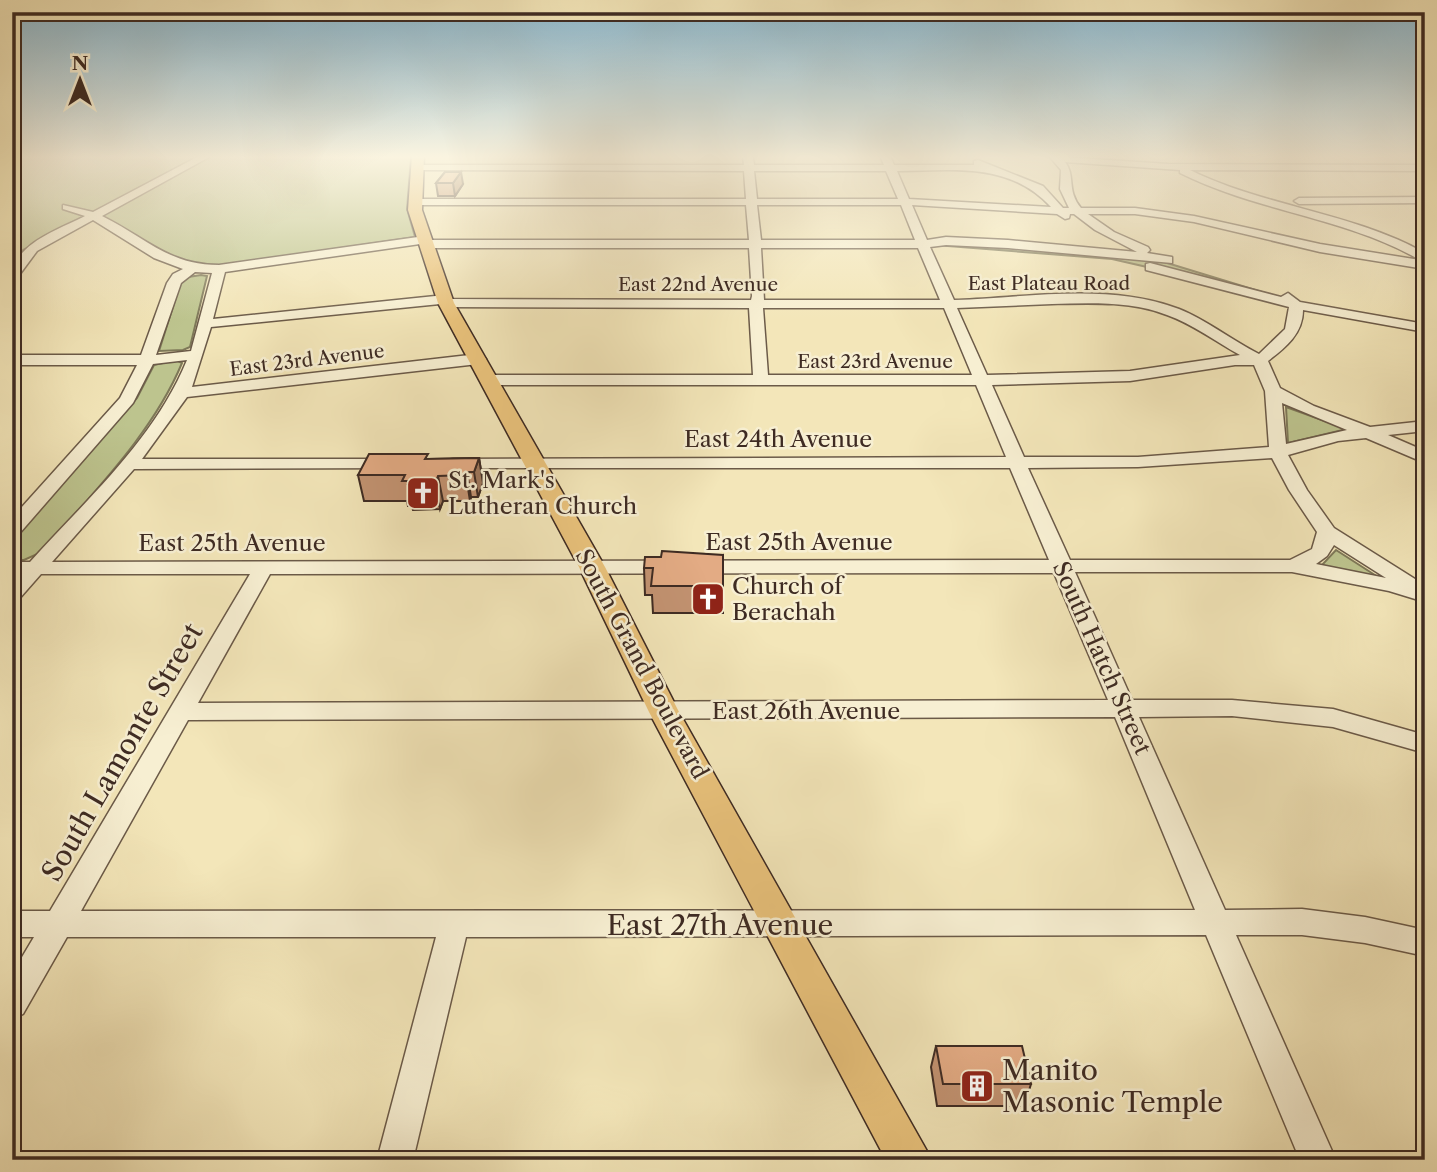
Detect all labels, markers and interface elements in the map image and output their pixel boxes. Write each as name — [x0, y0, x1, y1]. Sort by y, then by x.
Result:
north arrow — [46, 46, 116, 116]
text: N — [72, 52, 88, 75]
street label: East Plateau Road — [968, 272, 1131, 295]
street label: East 22nd Avenue — [618, 273, 778, 296]
street label: East 23rd Avenue — [228, 339, 386, 381]
street label: East 23rd Avenue — [797, 350, 953, 373]
street label: East 24th Avenue — [684, 425, 872, 453]
place label: St. Mark's Lutheran Church — [448, 466, 637, 520]
church icon: St. Mark's Lutheran Church — [404, 474, 442, 512]
street label: East 25th Avenue — [705, 528, 893, 556]
street label: East 25th Avenue — [138, 529, 326, 557]
street label: South Grand Boulevard — [569, 544, 715, 784]
street label: South Hatch Street — [1047, 557, 1157, 759]
place label: Church of Berachah — [732, 572, 845, 626]
church icon: Church of Berachah — [689, 580, 727, 618]
street label: South Lamonte Street — [34, 617, 210, 887]
street label: East 26th Avenue — [712, 697, 900, 725]
street label: East 27th Avenue — [607, 908, 833, 942]
place label: Manito Masonic Temple — [1002, 1053, 1223, 1119]
building icon: Manito Masonic Temple — [958, 1067, 996, 1105]

